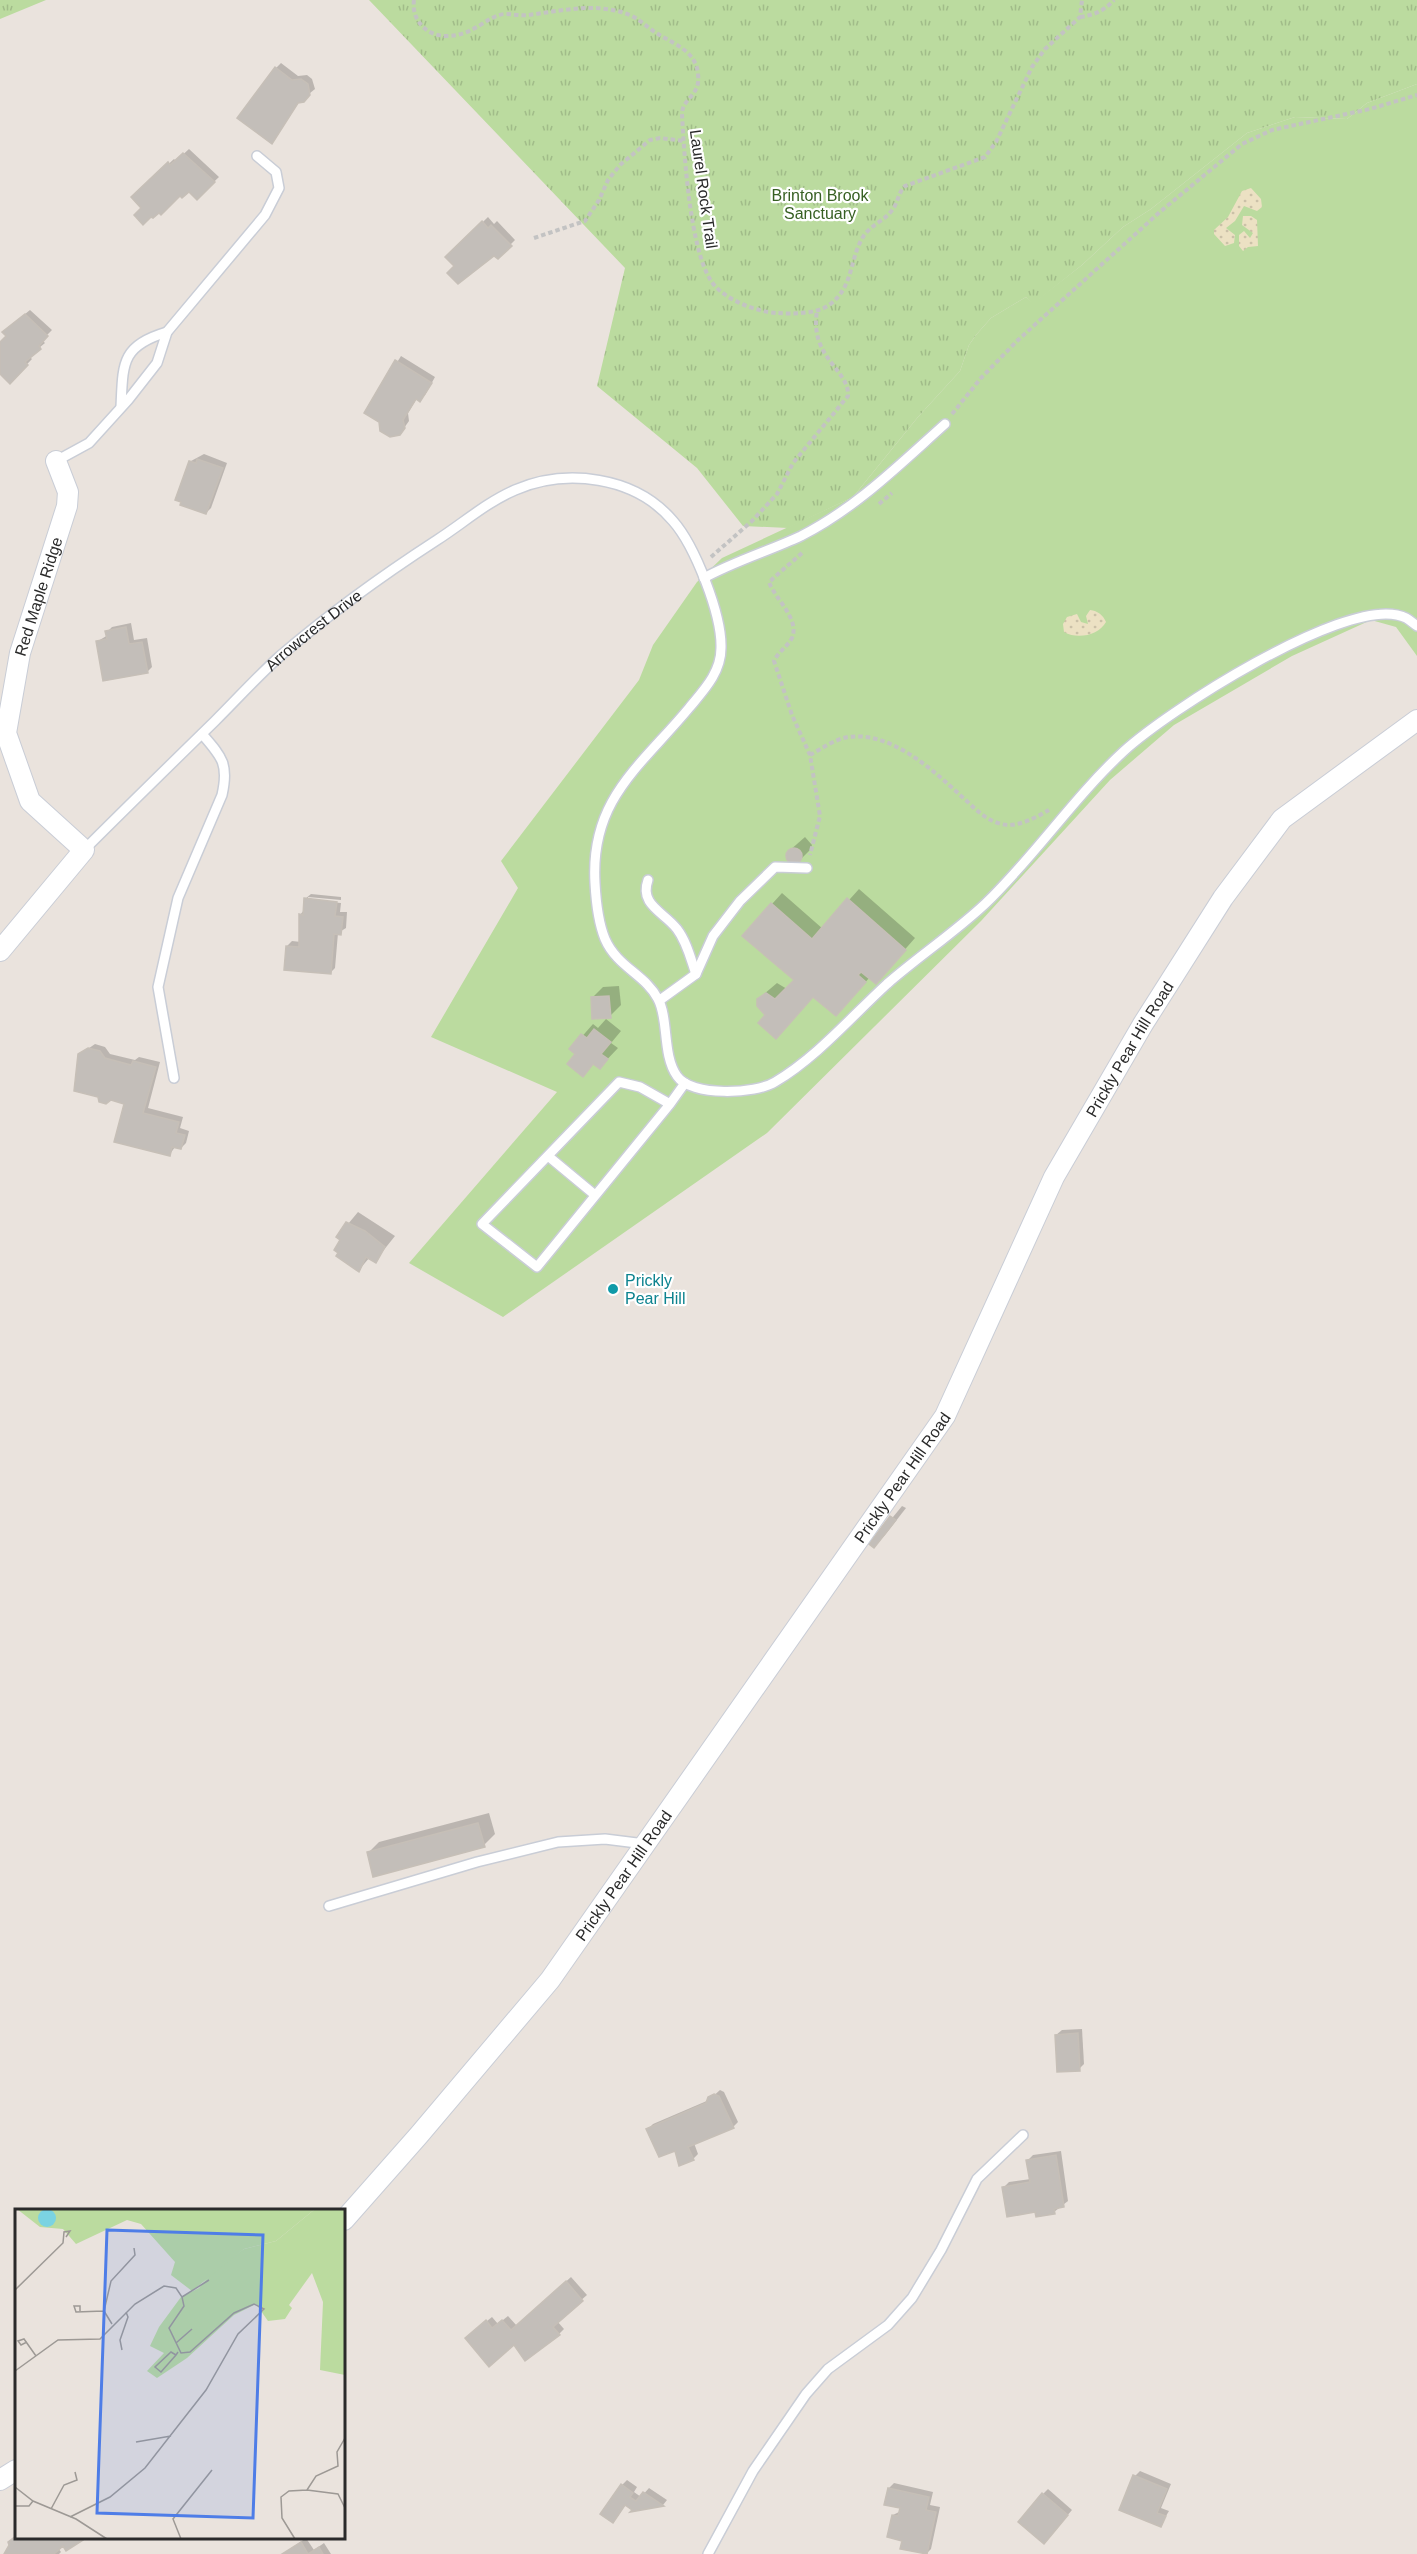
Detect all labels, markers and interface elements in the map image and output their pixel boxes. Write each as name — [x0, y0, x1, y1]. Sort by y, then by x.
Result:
street label: Laurel Rock Trail — [687, 128, 720, 250]
park label: Brinton Brook Sanctuary — [772, 187, 869, 222]
street label: Red Maple Ridge — [12, 535, 66, 658]
street label: Arrowcrest Drive — [262, 587, 365, 674]
street label: Prickly Pear Hill Road — [1083, 978, 1177, 1120]
place label: Prickly Pear Hill — [625, 1272, 685, 1307]
marker: Prickly Pear Hill — [606, 1282, 620, 1296]
street label: Prickly Pear Hill Road — [851, 1409, 954, 1546]
street label: Prickly Pear Hill Road — [572, 1807, 675, 1944]
inset map — [15, 2209, 345, 2539]

